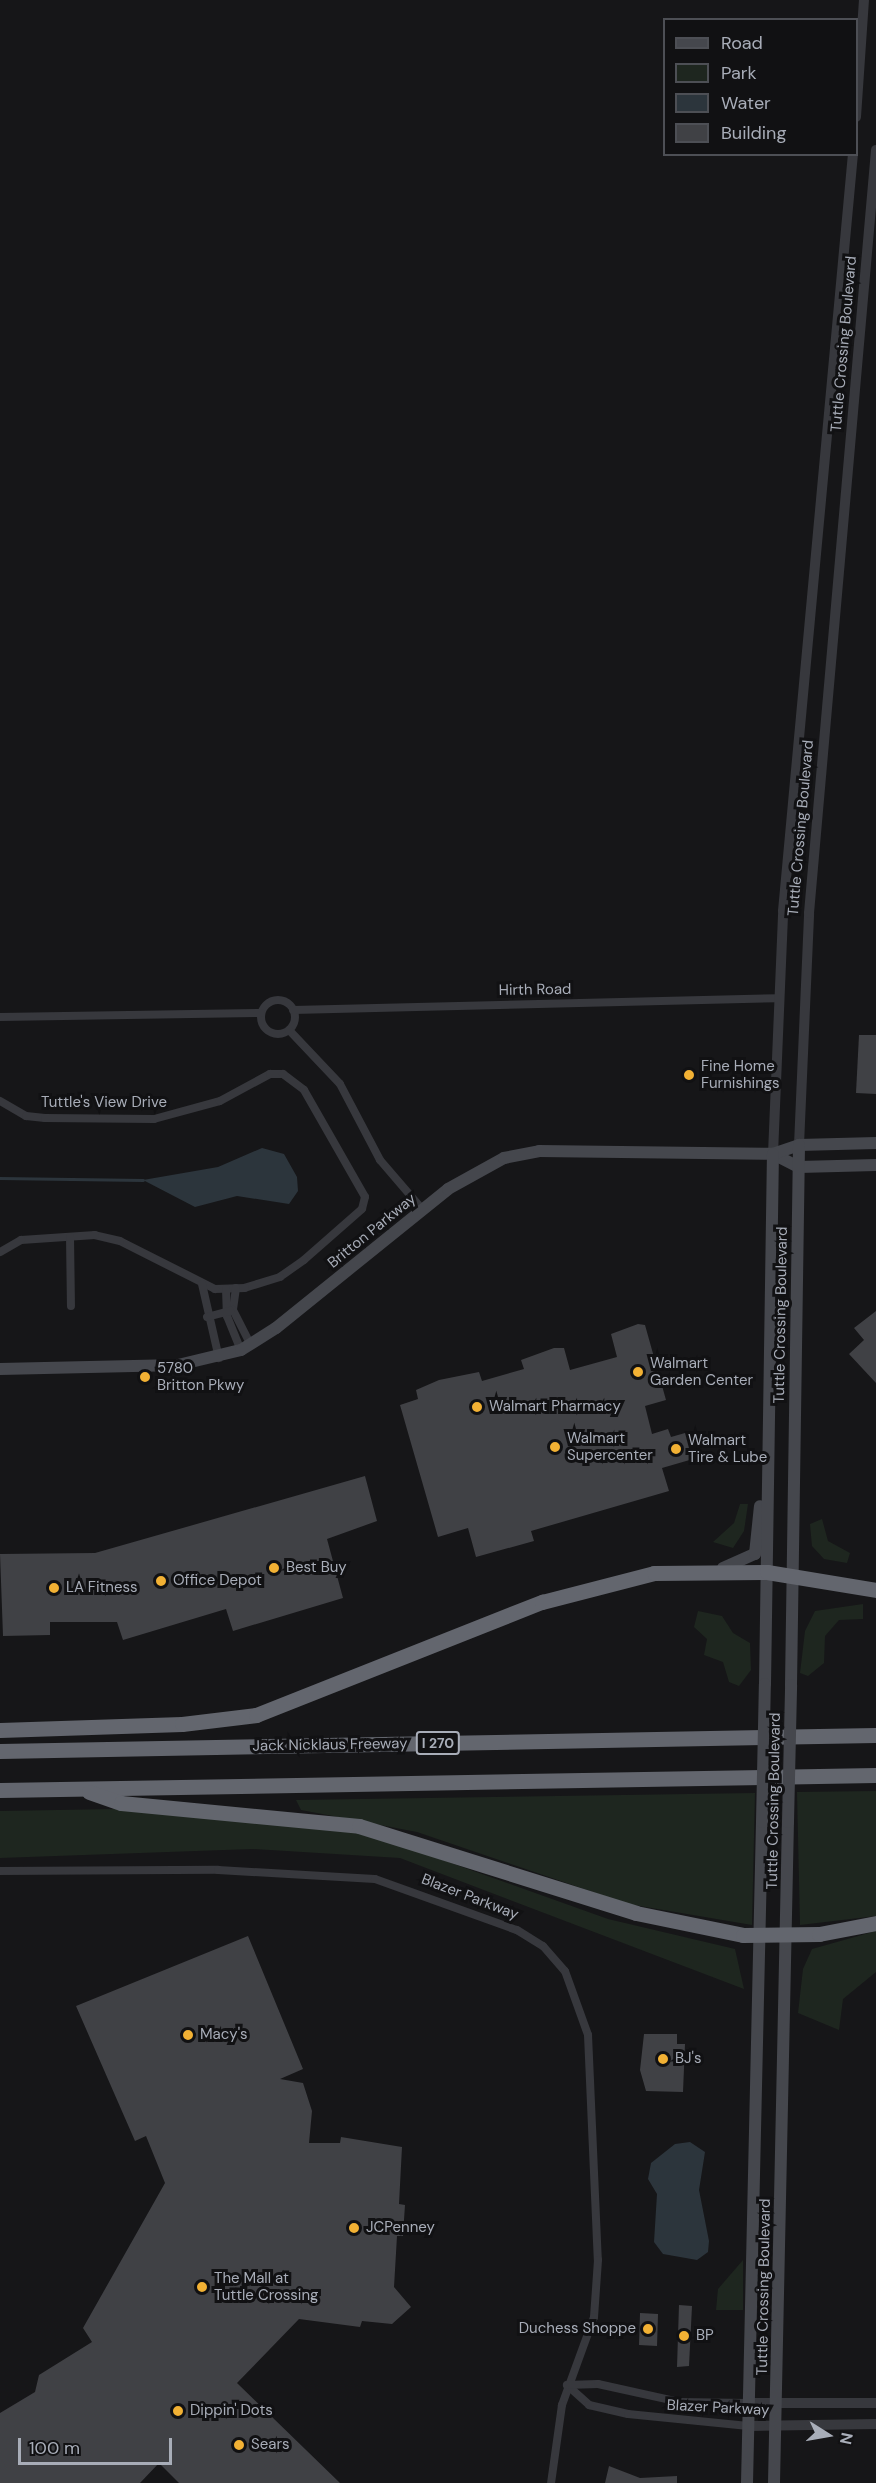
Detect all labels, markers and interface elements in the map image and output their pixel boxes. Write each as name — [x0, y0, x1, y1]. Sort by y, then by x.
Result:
legend — [663, 18, 858, 156]
text: Road — [721, 31, 763, 55]
text: Park — [721, 61, 757, 85]
text: Water — [721, 91, 771, 115]
text: Building — [721, 121, 786, 145]
street label: Tuttle Crossing Boulevard — [827, 255, 861, 433]
street label: Tuttle Crossing Boulevard — [784, 739, 818, 917]
street label: Hirth Road — [498, 980, 572, 1000]
place label: Fine Home Furnishings — [701, 1057, 780, 1092]
marker: Fine Home Furnishings — [682, 1068, 696, 1082]
street label: Tuttle's View Drive — [41, 1094, 167, 1112]
street label: Britton Parkway — [324, 1190, 420, 1272]
street label: Tuttle Crossing Boulevard — [770, 1226, 792, 1404]
place label: Walmart Garden Center — [650, 1354, 753, 1389]
place label: 5780 Britton Pkwy — [157, 1359, 244, 1394]
marker: Walmart Garden Center — [631, 1365, 645, 1379]
marker: 5780 Britton Pkwy — [138, 1370, 152, 1384]
place label: Walmart Pharmacy — [489, 1398, 621, 1416]
marker: Walmart Pharmacy — [470, 1400, 484, 1414]
place label: Walmart Supercenter — [567, 1429, 653, 1464]
place label: Walmart Tire & Lube — [688, 1431, 767, 1466]
marker: Walmart Supercenter — [548, 1440, 562, 1454]
marker: Walmart Tire & Lube — [669, 1442, 683, 1456]
place label: Best Buy — [286, 1559, 347, 1577]
marker: Best Buy — [267, 1561, 281, 1575]
place label: Office Depot — [173, 1572, 262, 1590]
marker: Office Depot — [154, 1574, 168, 1588]
place label: LA Fitness — [66, 1579, 138, 1597]
marker: LA Fitness — [47, 1581, 61, 1595]
street label: Tuttle Crossing Boulevard — [763, 1712, 785, 1890]
road number: I 270 — [416, 1732, 460, 1754]
street label: Jack Nicklaus Freeway — [252, 1735, 408, 1755]
street label: Blazer Parkway — [419, 1870, 521, 1924]
place label: Macy's — [200, 2026, 248, 2044]
marker: Macy's — [181, 2028, 195, 2042]
place label: BJ's — [675, 2050, 701, 2068]
marker: BJ's — [656, 2052, 670, 2066]
street label: Tuttle Crossing Boulevard — [753, 2198, 775, 2376]
place label: JCPenney — [366, 2219, 435, 2237]
marker: JCPenney — [347, 2221, 361, 2235]
place label: The Mall at Tuttle Crossing — [214, 2269, 318, 2304]
marker: The Mall at Tuttle Crossing — [195, 2280, 209, 2294]
place label: Duchess Shoppe — [519, 2320, 636, 2338]
marker: Duchess Shoppe — [641, 2322, 655, 2336]
place label: BP — [696, 2327, 714, 2345]
marker: BP — [677, 2329, 691, 2343]
street label: Blazer Parkway — [666, 2396, 770, 2420]
place label: Dippin' Dots — [190, 2402, 273, 2420]
marker: Dippin' Dots — [171, 2404, 185, 2418]
north arrow — [798, 2405, 858, 2465]
scale bar — [21, 2426, 176, 2464]
text: N — [835, 2431, 858, 2446]
text: 100 m — [29, 2436, 80, 2460]
place label: Sears — [251, 2436, 289, 2454]
marker: Sears — [232, 2438, 246, 2452]

